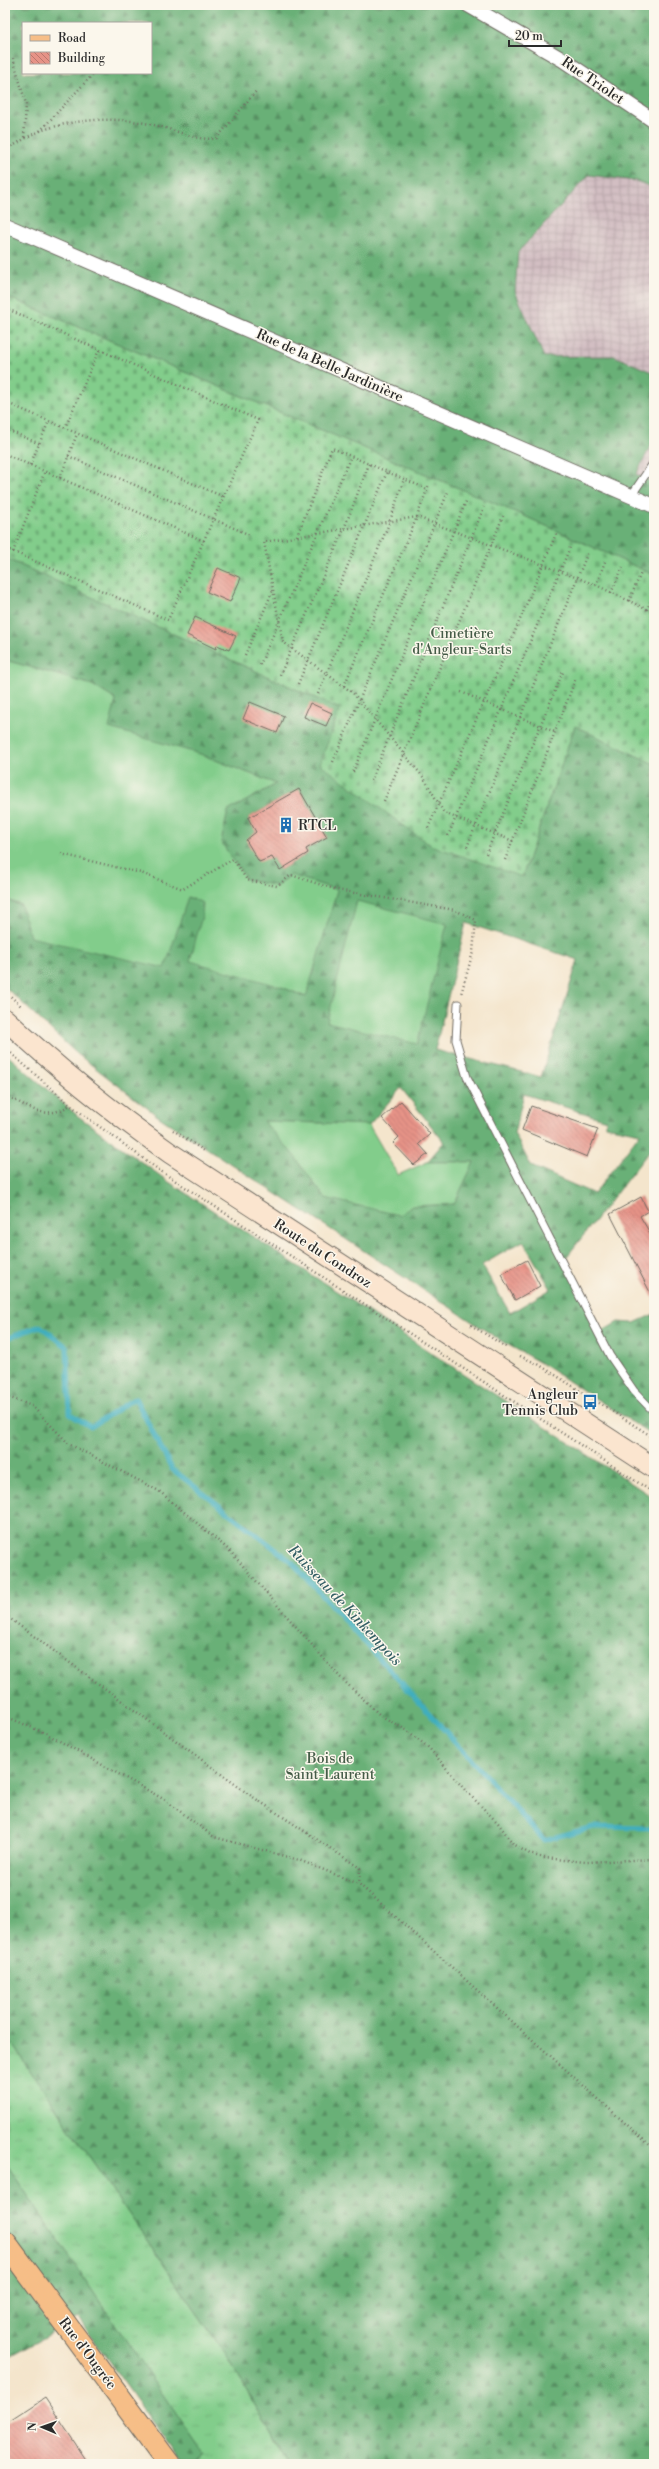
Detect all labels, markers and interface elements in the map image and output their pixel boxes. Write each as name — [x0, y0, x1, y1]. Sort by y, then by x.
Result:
legend — [22, 22, 152, 74]
scale bar — [509, 22, 561, 48]
text: 20 m — [515, 29, 543, 44]
text: Road — [58, 31, 86, 46]
text: Building — [57, 51, 106, 66]
street label: Rue Triolet — [558, 53, 627, 108]
street label: Rue de la Belle Jardinière — [253, 325, 406, 407]
park label: Cimetière d'Angleur-Sarts — [412, 625, 512, 659]
building icon: RTCL — [277, 816, 295, 834]
place label: RTCL — [298, 817, 336, 835]
street label: Route du Condroz — [270, 1215, 375, 1292]
place label: Angleur Tennis Club — [502, 1386, 578, 1420]
bus stop icon: Angleur Tennis Club — [581, 1393, 599, 1411]
water label: Ruisseau de Kinkempois — [283, 1540, 406, 1670]
park label: Bois de Saint-Laurent — [285, 1750, 375, 1784]
street label: Rue d'Ougrée — [54, 2314, 120, 2393]
north arrow — [22, 2407, 62, 2447]
text: N — [26, 2422, 40, 2431]

